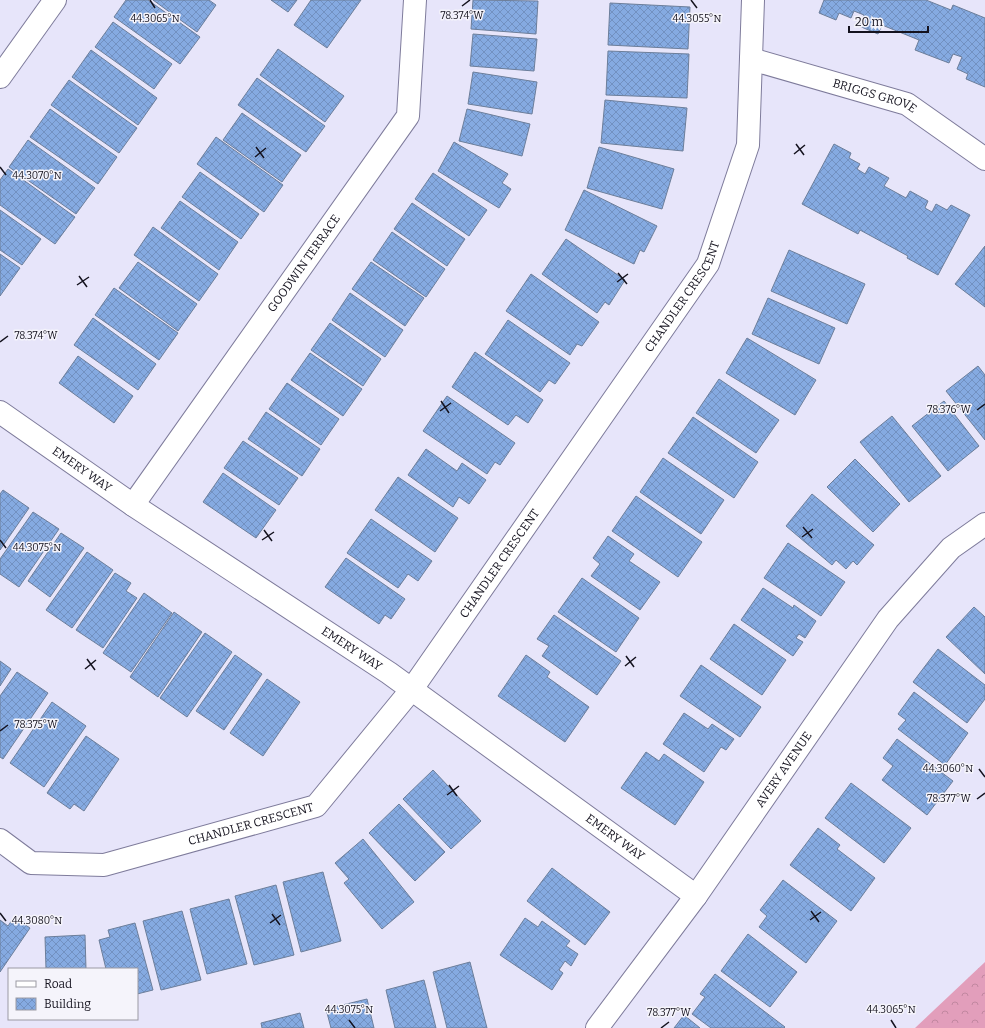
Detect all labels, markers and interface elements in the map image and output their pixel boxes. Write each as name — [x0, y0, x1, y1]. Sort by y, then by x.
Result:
scale bar — [849, 8, 928, 34]
text: 78.374°W — [440, 10, 484, 22]
text: 44.3065°N — [130, 13, 180, 25]
text: 44.3055°N — [673, 13, 721, 25]
text: 20 m — [855, 15, 884, 29]
street label: BRIGGS GROVE — [831, 76, 919, 116]
text: 44.3070°N — [12, 170, 62, 182]
street label: GOODWIN TERRACE — [265, 212, 343, 315]
street label: CHANDLER CRESCENT — [642, 239, 722, 355]
text: 78.374°W — [14, 330, 58, 342]
text: 78.376°W — [927, 404, 971, 416]
street label: EMERY WAY — [50, 444, 115, 495]
street label: CHANDLER CRESCENT — [457, 506, 542, 621]
text: 44.3075°N — [13, 542, 61, 554]
street label: EMERY WAY — [319, 624, 385, 674]
text: 78.375°W — [15, 719, 58, 731]
street label: AVERY AVENUE — [753, 729, 815, 810]
text: 44.3060°N — [923, 763, 973, 775]
text: 78.377°W — [927, 793, 971, 805]
street label: CHANDLER CRESCENT — [187, 800, 315, 848]
street label: EMERY WAY — [583, 811, 648, 863]
text: 44.3080°N — [12, 915, 62, 927]
legend — [8, 968, 138, 1020]
text: Road — [44, 977, 72, 991]
text: Building — [44, 997, 91, 1011]
text: 44.3075°N — [325, 1004, 373, 1016]
text: 44.3065°N — [866, 1004, 916, 1016]
text: 78.377°W — [647, 1007, 691, 1019]

